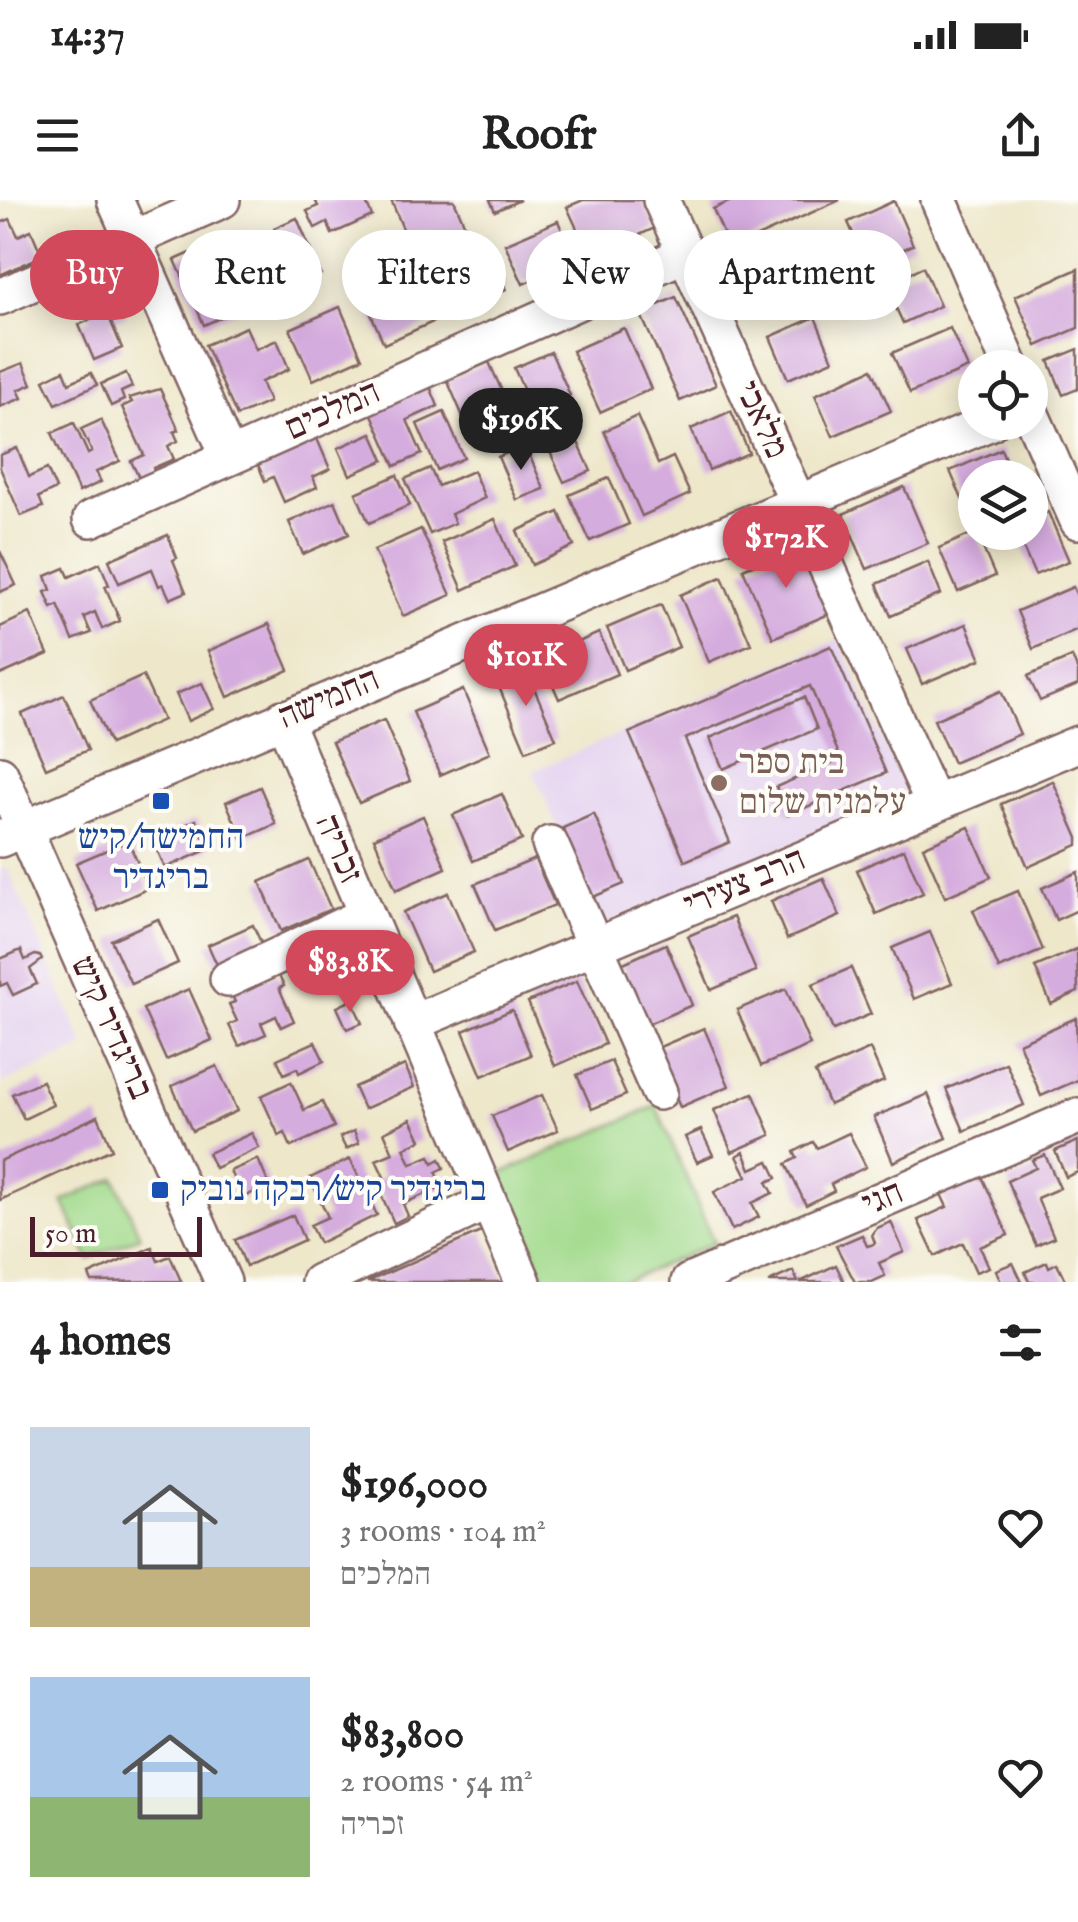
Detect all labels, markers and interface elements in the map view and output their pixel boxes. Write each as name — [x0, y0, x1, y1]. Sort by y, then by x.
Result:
text: 14:37 — [50, 11, 125, 59]
text: Roofr — [481, 107, 597, 164]
icon: menu — [30, 108, 85, 163]
icon: share — [993, 108, 1048, 163]
chip: Buy — [30, 230, 159, 320]
chip: Rent — [179, 230, 322, 320]
chip: Filters — [342, 230, 506, 320]
chip: New — [526, 230, 664, 320]
chip: Apartment — [684, 230, 911, 320]
map controls — [958, 350, 1048, 550]
button: locate — [958, 350, 1048, 440]
street label: המלכים — [278, 370, 388, 452]
street label: מלאכי — [724, 374, 798, 466]
pin: $196K — [451, 388, 591, 473]
text: $196K — [481, 400, 561, 441]
button: layers — [958, 460, 1048, 550]
pin: $172K — [716, 506, 856, 591]
text: $172K — [745, 518, 827, 559]
pin: $101K — [456, 624, 596, 709]
text: $101K — [486, 636, 566, 677]
street label: החמישה — [271, 658, 387, 740]
place label: בית ספר עלמנית שלום — [739, 741, 906, 826]
marker: בית ספר עלמנית שלום — [708, 772, 730, 794]
marker: החמישה/קיש בריגדיר — [150, 790, 172, 812]
street label: זכריה — [304, 808, 372, 890]
place label: החמישה/קיש בריגדיר — [78, 816, 244, 901]
street label: הרב צעירי — [677, 837, 813, 929]
pin: $83.8K — [269, 930, 431, 1015]
text: $83.8K — [308, 942, 392, 983]
street label: בריגדיר קיש — [59, 949, 163, 1107]
place label: בריגדיר קיש/רבקה נוביק — [180, 1168, 487, 1213]
street label: חגי — [856, 1170, 910, 1228]
marker: בריגדיר קיש/רבקה נוביק — [149, 1179, 171, 1201]
scale bar — [30, 1212, 202, 1256]
text: 50 m — [45, 1217, 97, 1252]
icon: filters — [993, 1315, 1048, 1370]
text: 4 homes — [30, 1316, 171, 1369]
text: $196,000 — [340, 1459, 488, 1512]
icon: home — [110, 1467, 230, 1587]
icon: heart — [993, 1500, 1048, 1555]
text: 3 rooms · 104 m² — [340, 1512, 546, 1553]
text: המלכים — [340, 1555, 431, 1596]
text: $83,800 — [340, 1709, 464, 1762]
icon: home — [110, 1717, 230, 1837]
icon: heart — [993, 1750, 1048, 1805]
text: 2 rooms · 54 m² — [340, 1762, 533, 1803]
text: זכריה — [340, 1805, 404, 1846]

